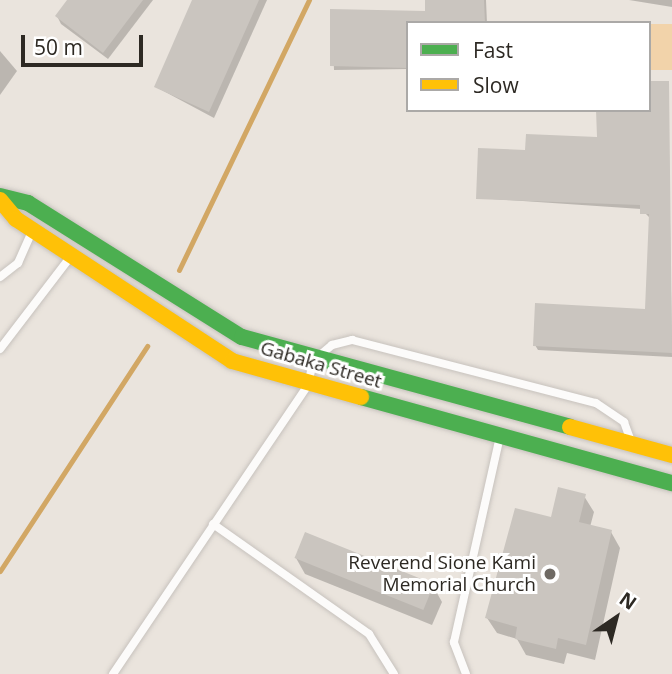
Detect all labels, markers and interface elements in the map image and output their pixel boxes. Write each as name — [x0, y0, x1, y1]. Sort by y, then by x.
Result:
scale bar — [24, 21, 147, 65]
legend — [406, 21, 651, 112]
text: 50 m — [34, 33, 83, 61]
text: Fast — [473, 36, 513, 64]
text: Slow — [473, 71, 519, 99]
street label: Gabaka Street — [258, 337, 384, 393]
place label: Reverend Sione Kami Memorial Church — [348, 552, 536, 596]
marker: Reverend Sione Kami Memorial Church — [542, 566, 558, 582]
north arrow — [581, 583, 651, 653]
text: N — [614, 586, 642, 616]

